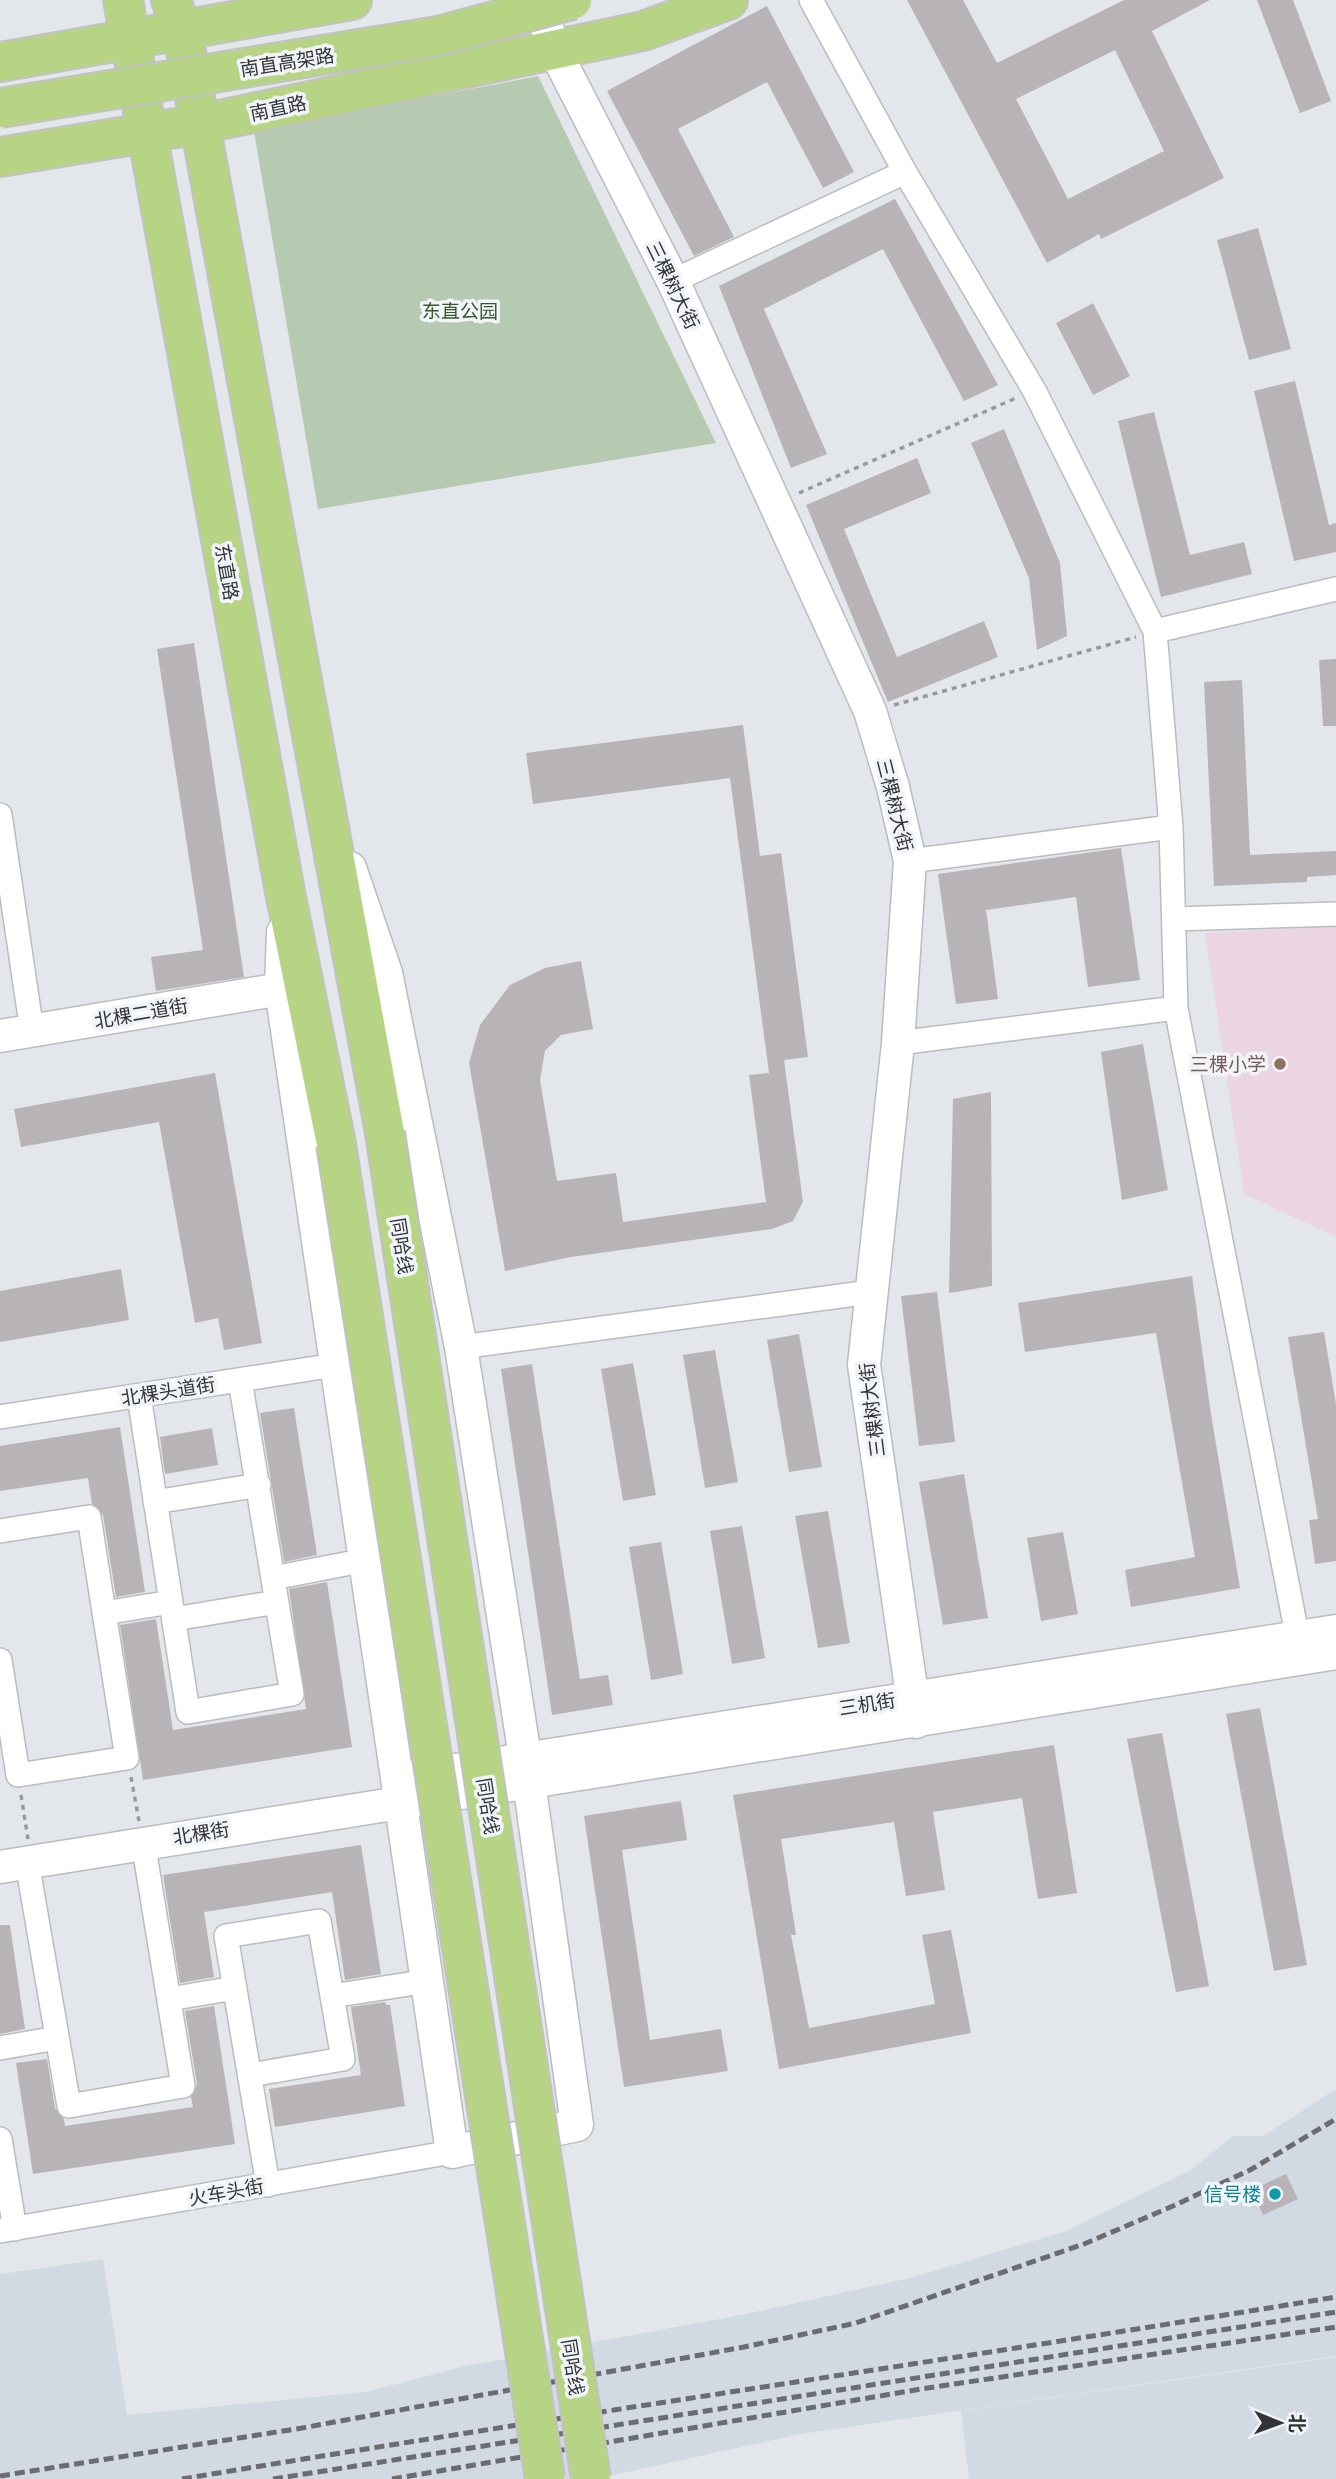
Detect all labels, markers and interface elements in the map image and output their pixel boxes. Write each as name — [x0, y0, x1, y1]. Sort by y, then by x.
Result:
street label: 南直高架路 — [238, 44, 336, 81]
street label: 南直路 — [248, 91, 308, 126]
street label: 三棵树大街 — [641, 237, 704, 333]
park label: 东直公园 — [422, 300, 498, 323]
street label: 东直路 — [210, 542, 243, 602]
street label: 三棵树大街 — [872, 756, 917, 854]
street label: 北棵二道街 — [92, 994, 190, 1033]
place label: 三棵小学 — [1190, 1053, 1266, 1076]
marker: 三棵小学 — [1272, 1056, 1288, 1072]
street label: 同哈线 — [386, 1216, 417, 1276]
street label: 三棵树大街 — [855, 1361, 890, 1458]
street label: 北棵头道街 — [119, 1373, 217, 1410]
street label: 三机街 — [837, 1689, 897, 1720]
street label: 同哈线 — [472, 1776, 503, 1836]
street label: 北棵街 — [171, 1818, 231, 1849]
street label: 火车头街 — [187, 2175, 266, 2210]
place label: 信号楼 — [1204, 2183, 1261, 2206]
marker: 信号楼 — [1267, 2186, 1283, 2202]
street label: 同哈线 — [557, 2337, 588, 2397]
north arrow — [1245, 2388, 1315, 2458]
text: 北 — [1285, 2414, 1308, 2433]

